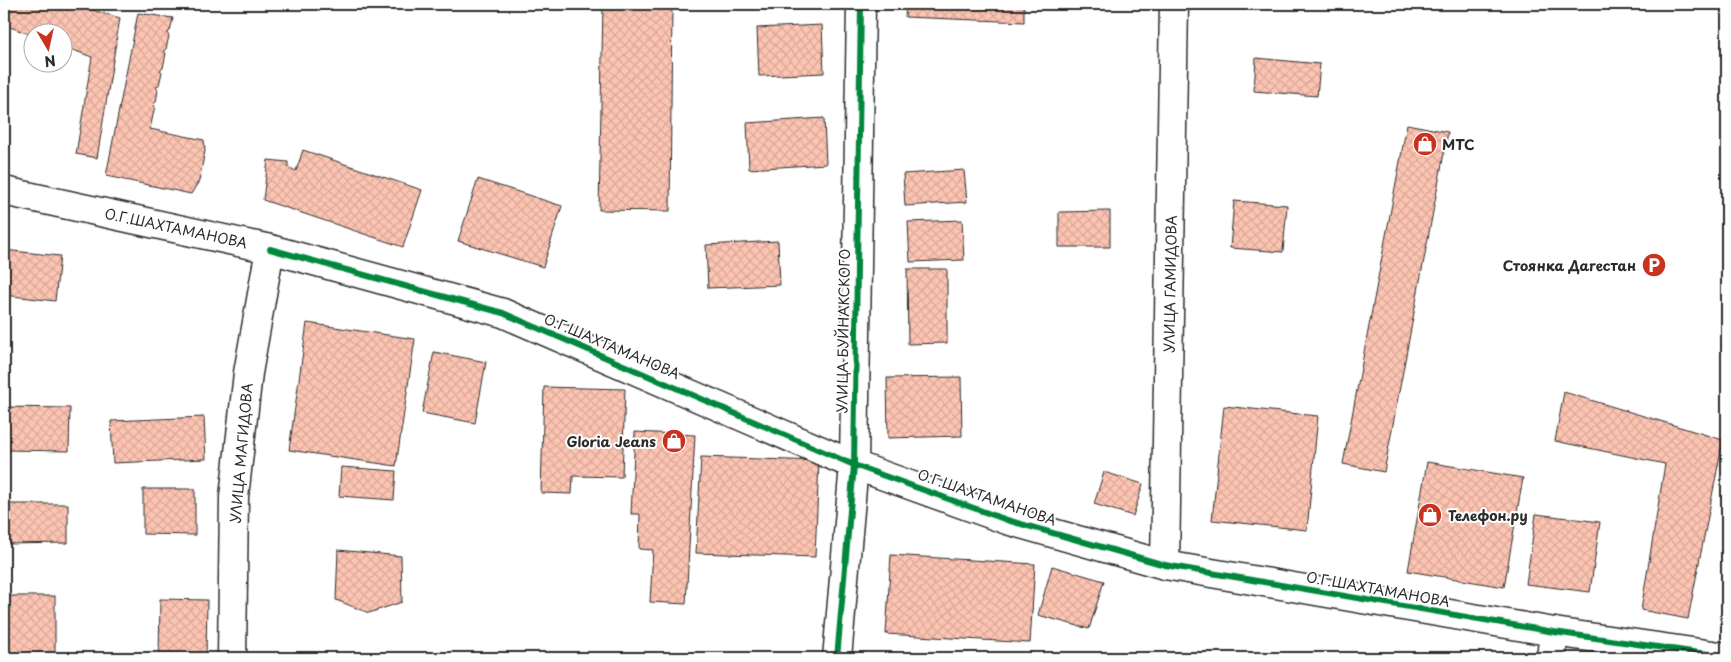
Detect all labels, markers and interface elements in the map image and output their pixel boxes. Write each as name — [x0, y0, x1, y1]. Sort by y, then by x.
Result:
north arrow — [22, 22, 72, 72]
text: N — [43, 50, 57, 73]
shop icon: МТС — [1412, 131, 1438, 157]
place label: МТС — [1442, 134, 1475, 155]
street label: О.Г.ШАХТАМАНОВА — [103, 203, 249, 253]
street label: УЛИЦА ГАМИДОВА — [1158, 215, 1182, 353]
street label: УЛИЦА БУЙНАКСКОГО — [831, 249, 855, 413]
parking icon: Стоянка Дагестан — [1641, 252, 1667, 278]
place label: Стоянка Дагестан — [1503, 255, 1636, 276]
street label: О.Г.ШАХТАМАНОВА — [541, 308, 683, 384]
street label: УЛИЦА МАГИДОВА — [224, 382, 258, 524]
shop icon: Gloria Jeans — [661, 428, 687, 454]
place label: Gloria Jeans — [566, 431, 656, 452]
street label: О.Г.ШАХТАМАНОВА — [915, 463, 1059, 531]
shop icon: Телефон.ру — [1417, 502, 1443, 528]
place label: Телефон.ру — [1448, 505, 1528, 526]
street label: О.Г.ШАХТАМАНОВА — [1305, 566, 1451, 612]

